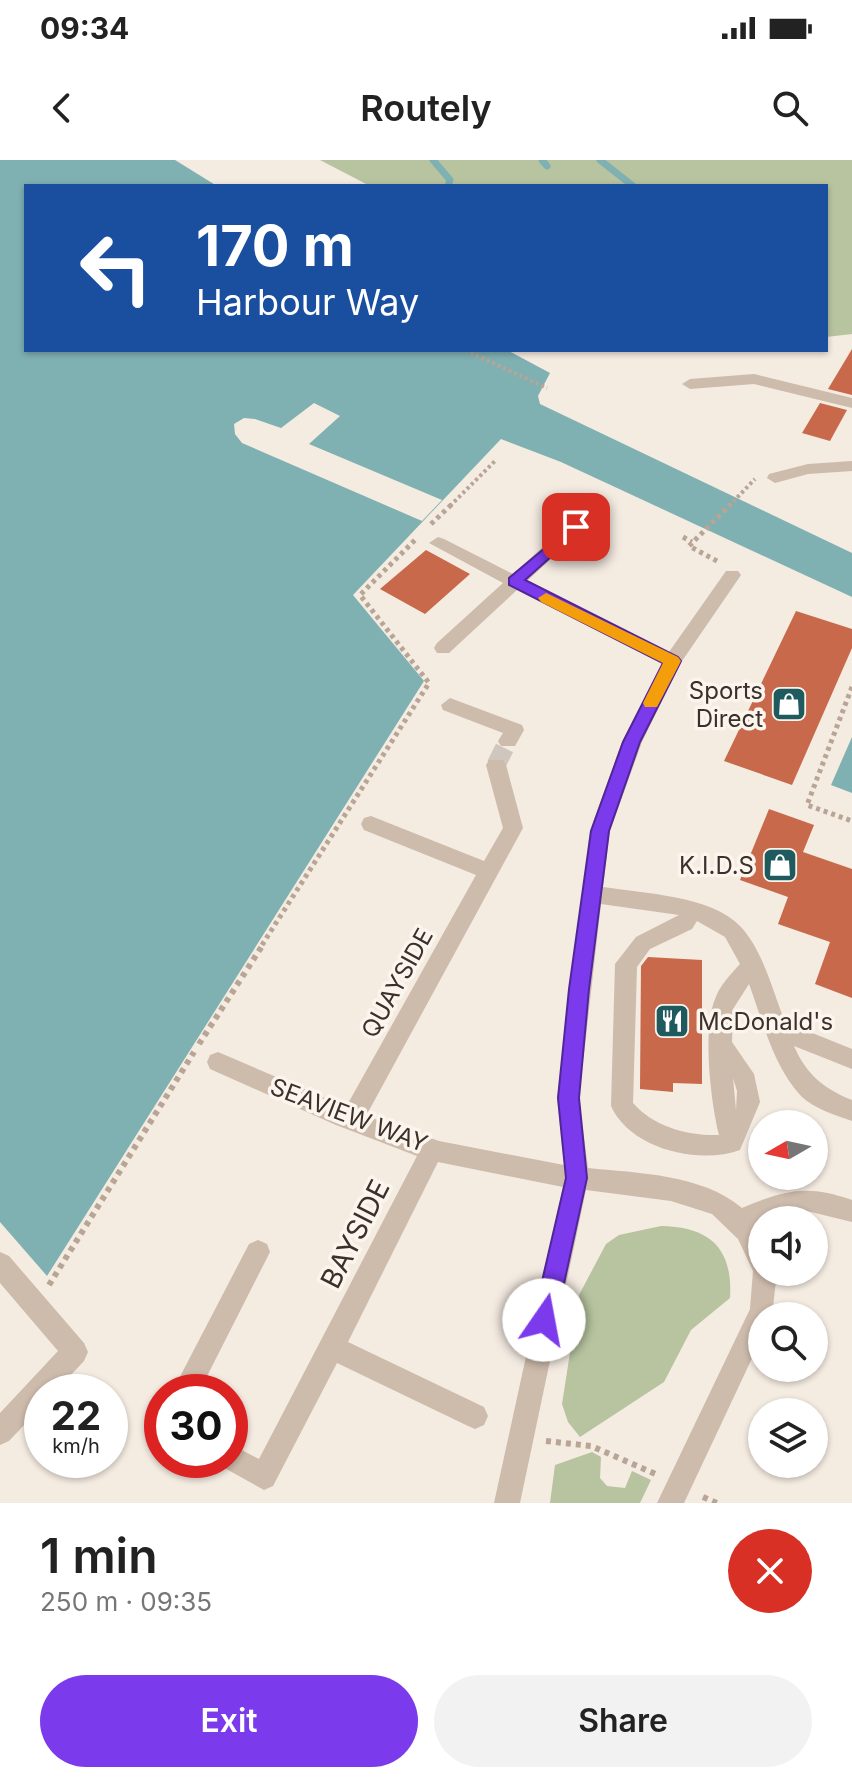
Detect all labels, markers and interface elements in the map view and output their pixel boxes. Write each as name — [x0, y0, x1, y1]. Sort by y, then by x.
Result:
text: 09:34 — [40, 10, 129, 46]
icon: back — [40, 86, 84, 130]
text: Routely — [360, 86, 492, 130]
icon: search — [768, 86, 812, 130]
text: 170 m — [196, 212, 354, 280]
icon: left — [64, 216, 168, 320]
text: Harbour Way — [196, 280, 419, 324]
pin — [542, 493, 610, 561]
icon: arrive — [554, 505, 598, 549]
place label: Sports Direct — [689, 676, 763, 733]
shop icon: Sports Direct — [770, 685, 808, 723]
shop icon: K.I.D.S — [761, 846, 799, 884]
place label: K.I.D.S — [679, 851, 754, 880]
street label: QUAYSIDE — [355, 923, 439, 1043]
restaurant icon: McDonald's — [653, 1002, 691, 1040]
place label: McDonald's — [698, 1007, 833, 1036]
street label: SEAVIEW WAY — [266, 1072, 432, 1158]
north arrow — [748, 1110, 828, 1190]
map controls — [748, 1110, 828, 1478]
street label: BAYSIDE — [313, 1174, 397, 1294]
button: sound — [748, 1206, 828, 1286]
position arrow — [502, 1278, 586, 1362]
button: search — [748, 1302, 828, 1382]
speed limit sign: 30 — [144, 1374, 248, 1478]
text: 22 — [51, 1391, 101, 1440]
button: layers — [748, 1398, 828, 1478]
text: km/h — [52, 1434, 100, 1458]
text: 1 min — [40, 1526, 158, 1585]
button: close — [728, 1529, 812, 1613]
text: 250 m · 09:35 — [40, 1586, 212, 1617]
button: Exit — [40, 1675, 418, 1767]
button: Share — [434, 1675, 812, 1767]

